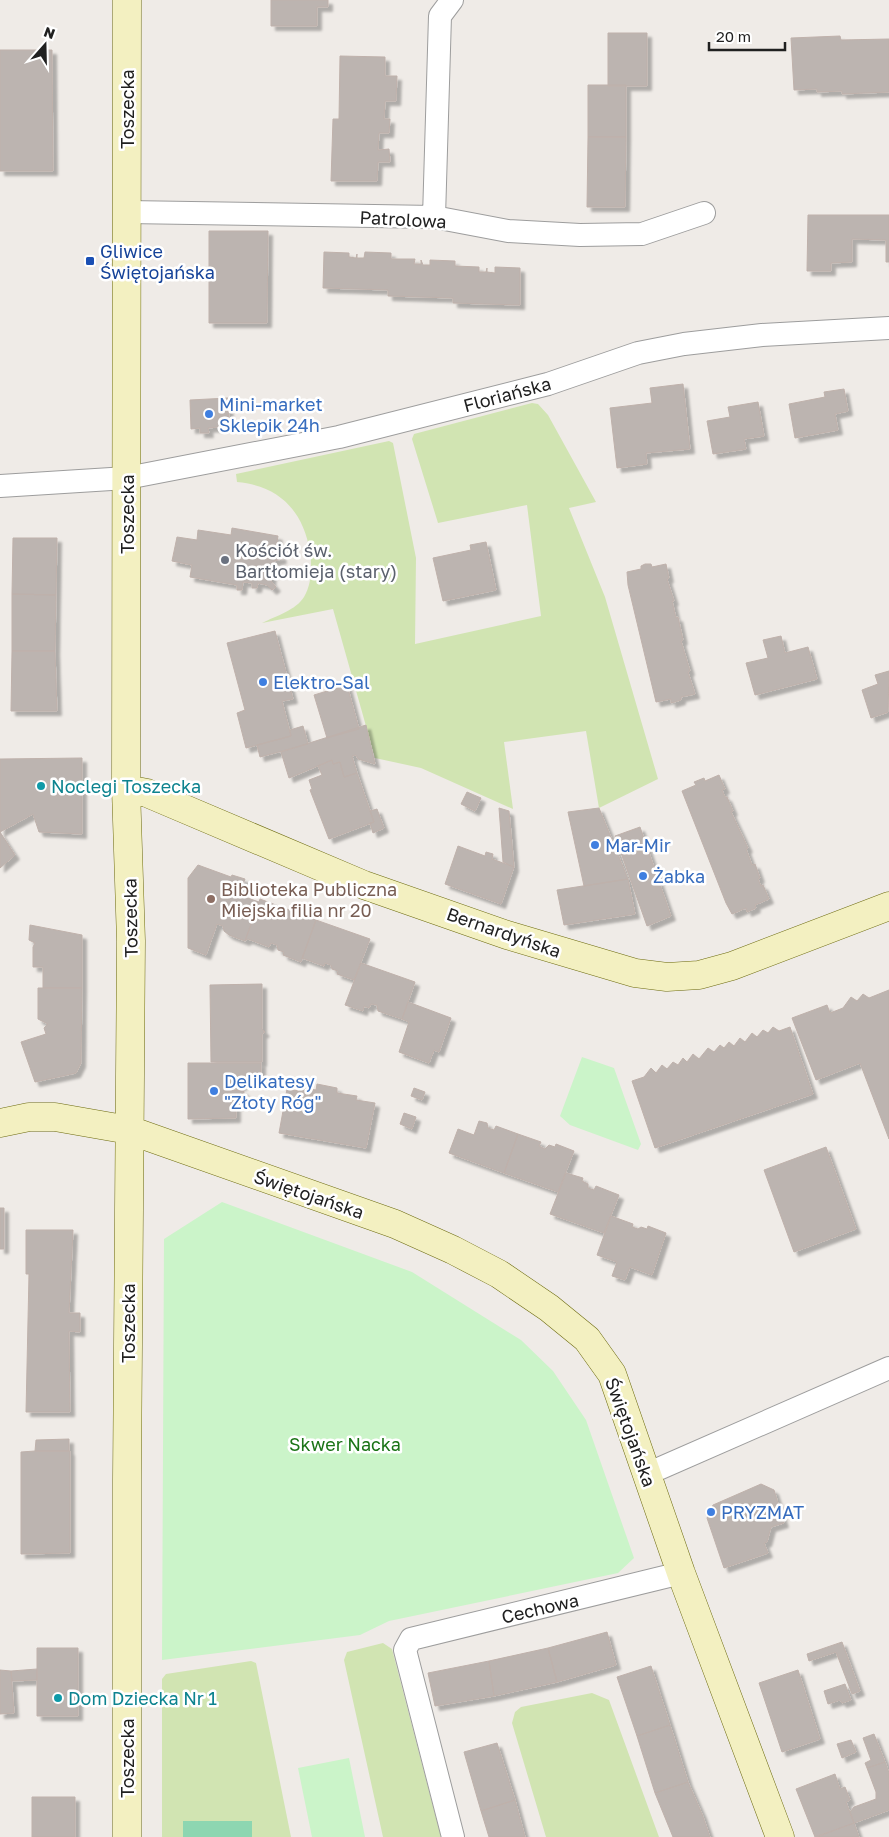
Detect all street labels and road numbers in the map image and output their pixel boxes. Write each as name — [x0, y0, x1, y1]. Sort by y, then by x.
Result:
street label: Toszecka — [116, 69, 138, 149]
street label: Patrolowa — [359, 206, 447, 232]
street label: Floriańska — [461, 372, 553, 416]
street label: Toszecka — [116, 474, 138, 554]
street label: Toszecka — [118, 878, 142, 958]
street label: Bernardyńska — [444, 902, 564, 962]
street label: Świętojańska — [251, 1165, 367, 1223]
street label: Toszecka — [117, 1283, 139, 1363]
street label: Świętojańska — [601, 1374, 661, 1490]
street label: Cechowa — [499, 1588, 581, 1628]
street label: Toszecka — [116, 1718, 138, 1798]

